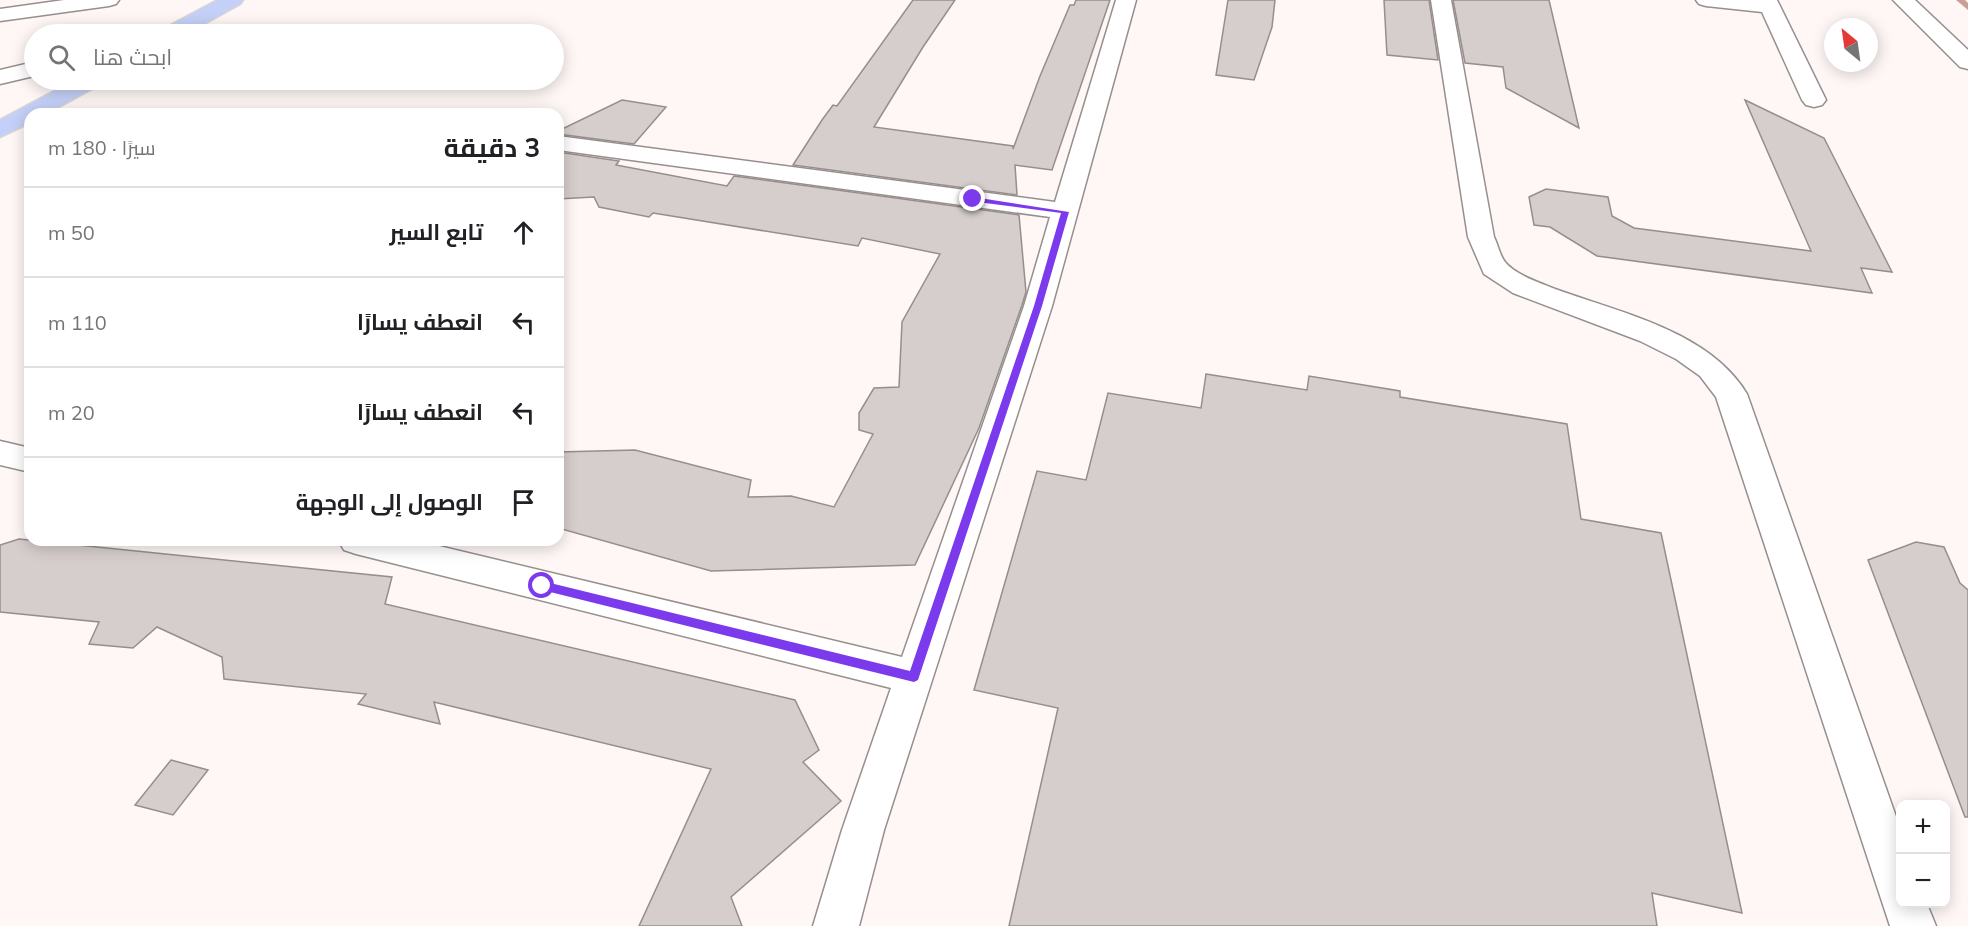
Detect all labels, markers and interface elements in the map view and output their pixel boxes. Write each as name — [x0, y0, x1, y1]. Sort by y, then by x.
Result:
north arrow — [1824, 18, 1878, 72]
search box — [24, 24, 564, 90]
icon: search — [45, 41, 78, 74]
text: ابحث هنا — [93, 43, 172, 71]
text: 3 دقيقة — [444, 131, 540, 164]
text: سيرًا · 180 m — [48, 135, 156, 160]
route end — [959, 185, 985, 211]
icon: ahead — [507, 216, 540, 249]
text: تابع السير — [389, 218, 483, 246]
text: 50 m — [48, 220, 95, 245]
icon: left — [507, 306, 540, 339]
text: انعطف يسارًا — [357, 308, 483, 336]
text: 110 m — [48, 310, 107, 335]
icon: left — [507, 396, 540, 429]
text: انعطف يسارًا — [357, 398, 483, 426]
text: 20 m — [48, 400, 95, 425]
icon: arrive — [507, 486, 540, 519]
text: الوصول إلى الوجهة — [296, 488, 483, 516]
route start — [528, 572, 554, 598]
map controls — [1896, 800, 1950, 908]
button: + — [1896, 800, 1950, 854]
button: − — [1896, 854, 1950, 908]

